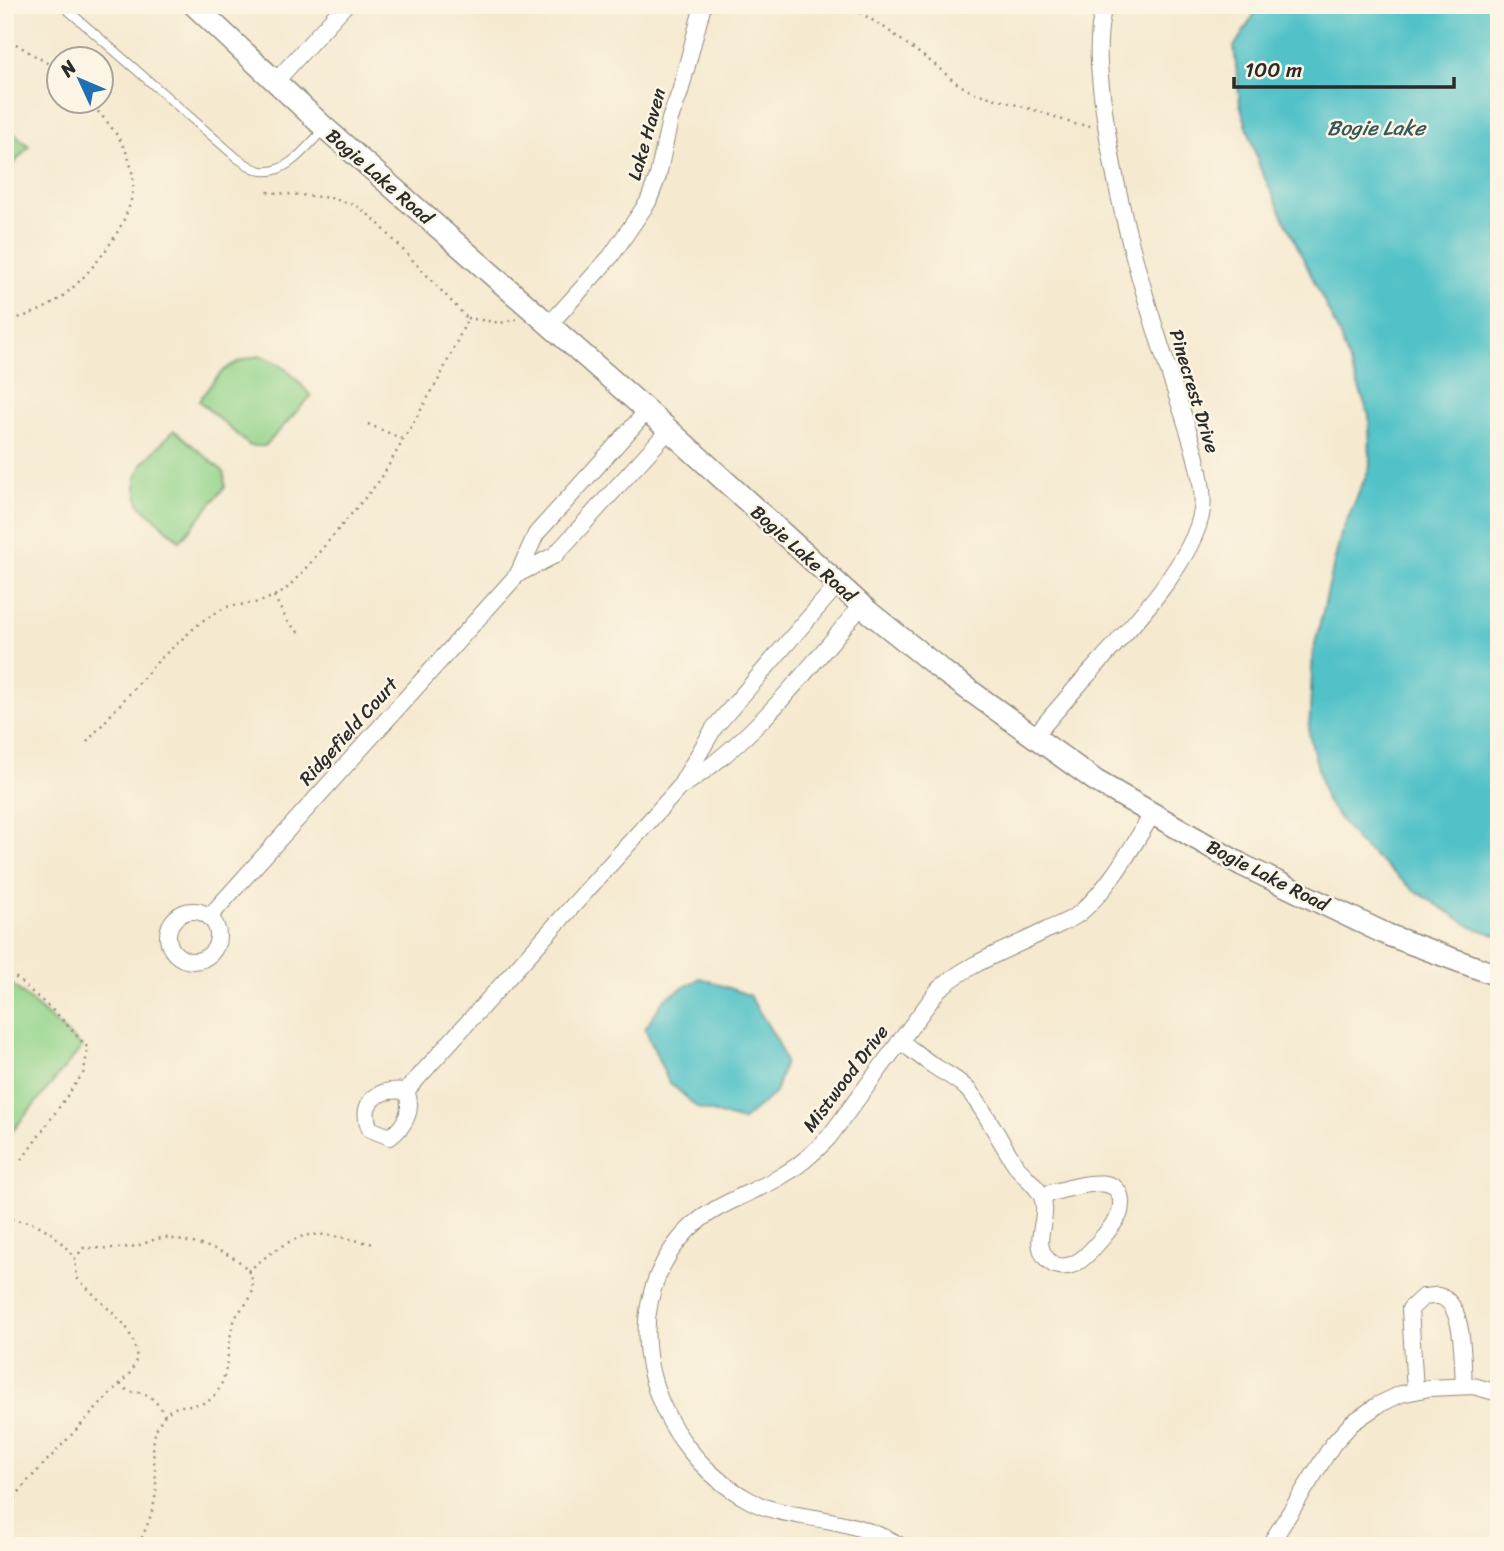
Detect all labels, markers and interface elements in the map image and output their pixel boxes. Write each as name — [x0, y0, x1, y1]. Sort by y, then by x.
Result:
north arrow — [46, 46, 116, 116]
scale bar — [1234, 46, 1455, 90]
text: 100 m — [1245, 51, 1302, 89]
text: N — [51, 52, 85, 85]
street label: Lake Haven — [618, 84, 675, 184]
water label: Bogie Lake — [1327, 109, 1427, 147]
street label: Bogie Lake Road — [318, 120, 443, 234]
street label: Pinecrest Drive — [1160, 325, 1229, 457]
street label: Bogie Lake Road — [743, 496, 866, 612]
street label: Ridgefield Court — [290, 668, 407, 793]
street label: Bogie Lake Road — [1201, 830, 1337, 921]
street label: Mistwood Drive — [794, 1017, 897, 1139]

